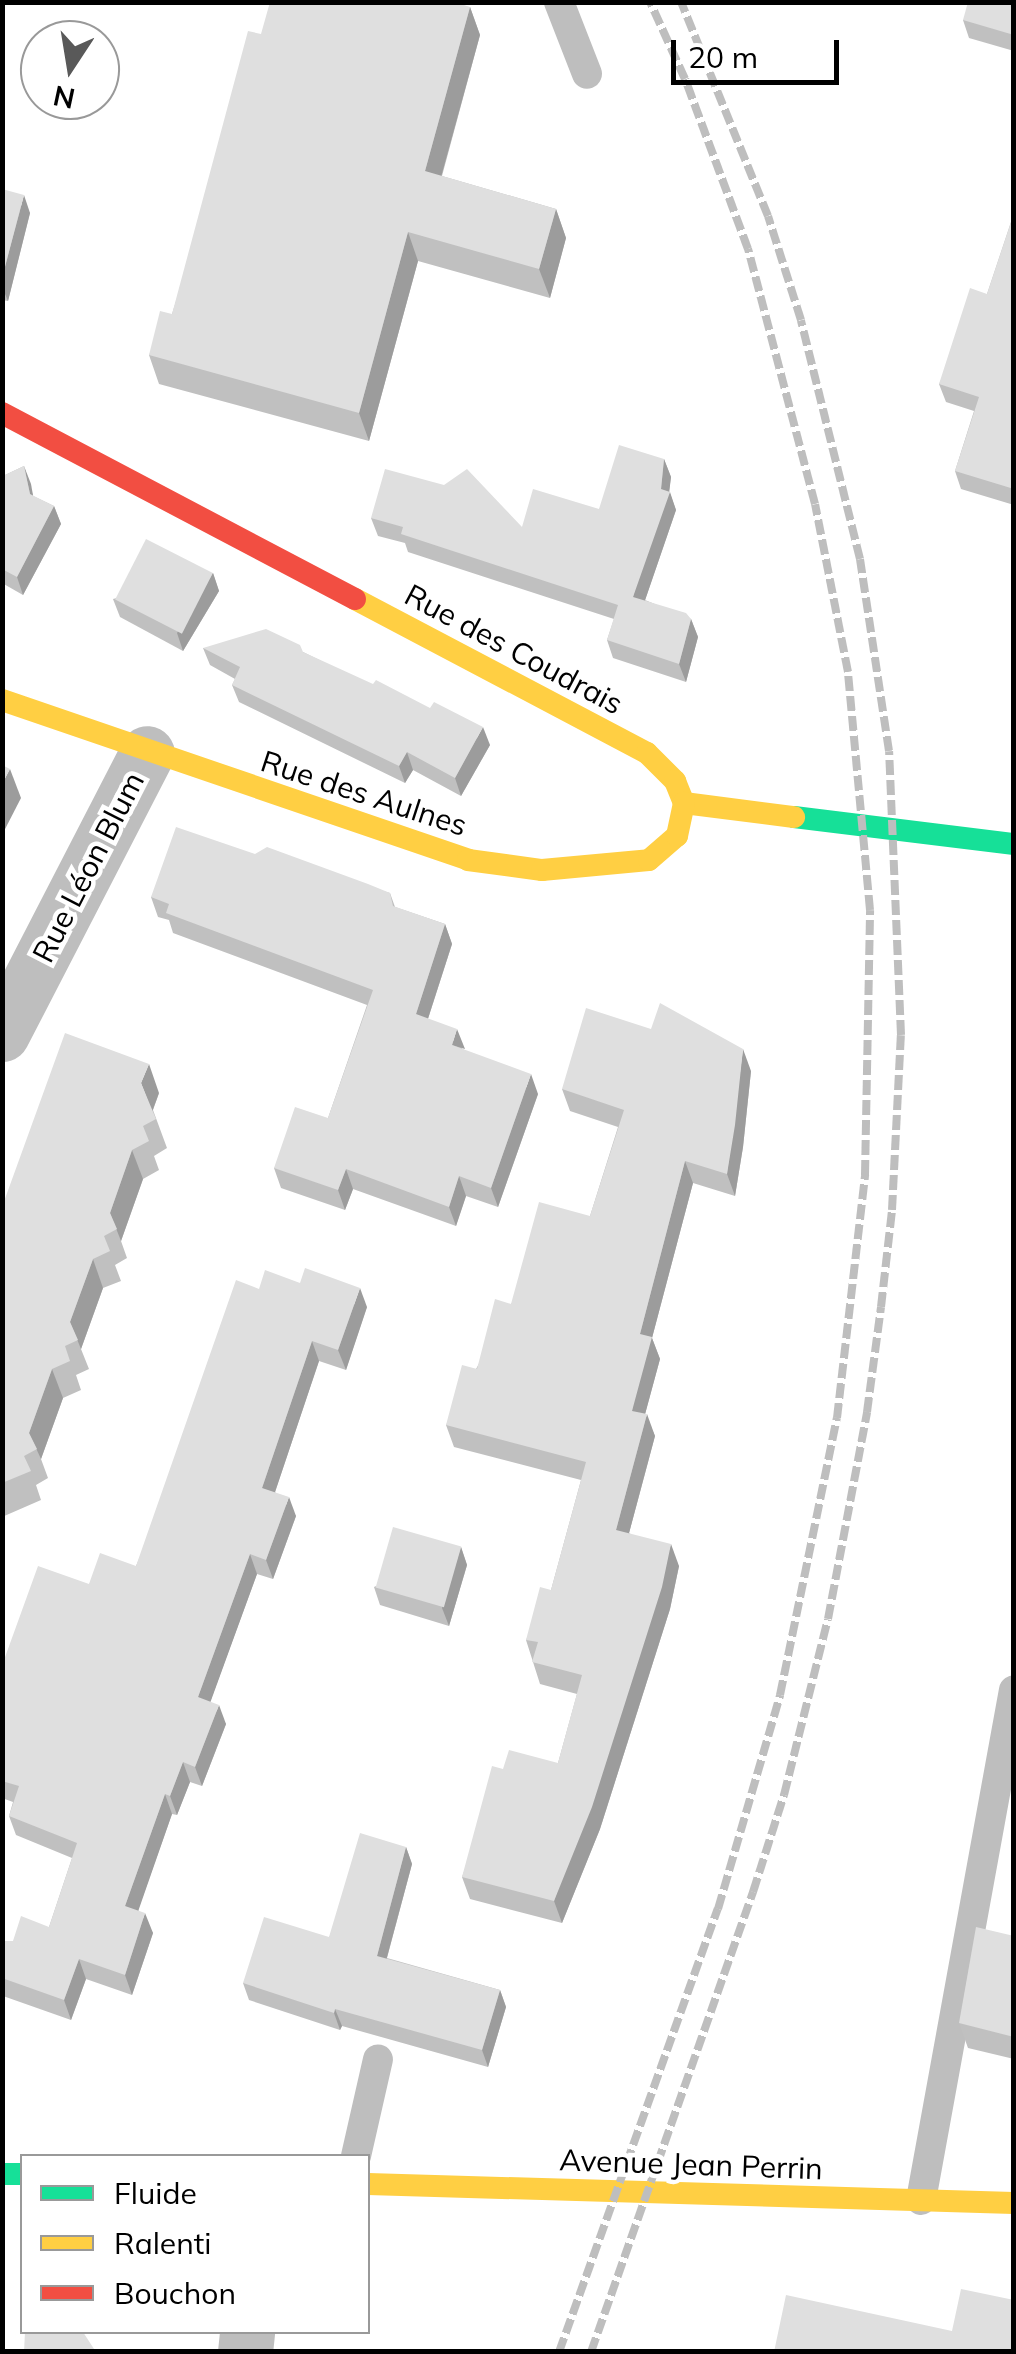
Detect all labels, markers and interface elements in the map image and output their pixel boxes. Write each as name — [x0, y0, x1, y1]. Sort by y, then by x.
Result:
north arrow — [20, 20, 120, 120]
scale bar — [676, 20, 844, 82]
text: 20 m — [688, 38, 758, 76]
text: N — [50, 79, 78, 117]
street label: Rue des Coudrais — [399, 576, 629, 722]
street label: Rue des Aulnes — [256, 743, 472, 843]
street label: Rue Léon Blum — [25, 766, 151, 968]
street label: Avenue Jean Perrin — [559, 2141, 823, 2187]
legend — [20, 2154, 370, 2334]
text: Fluide — [114, 2174, 197, 2212]
text: Ralenti — [114, 2224, 211, 2262]
text: Bouchon — [114, 2274, 236, 2312]

